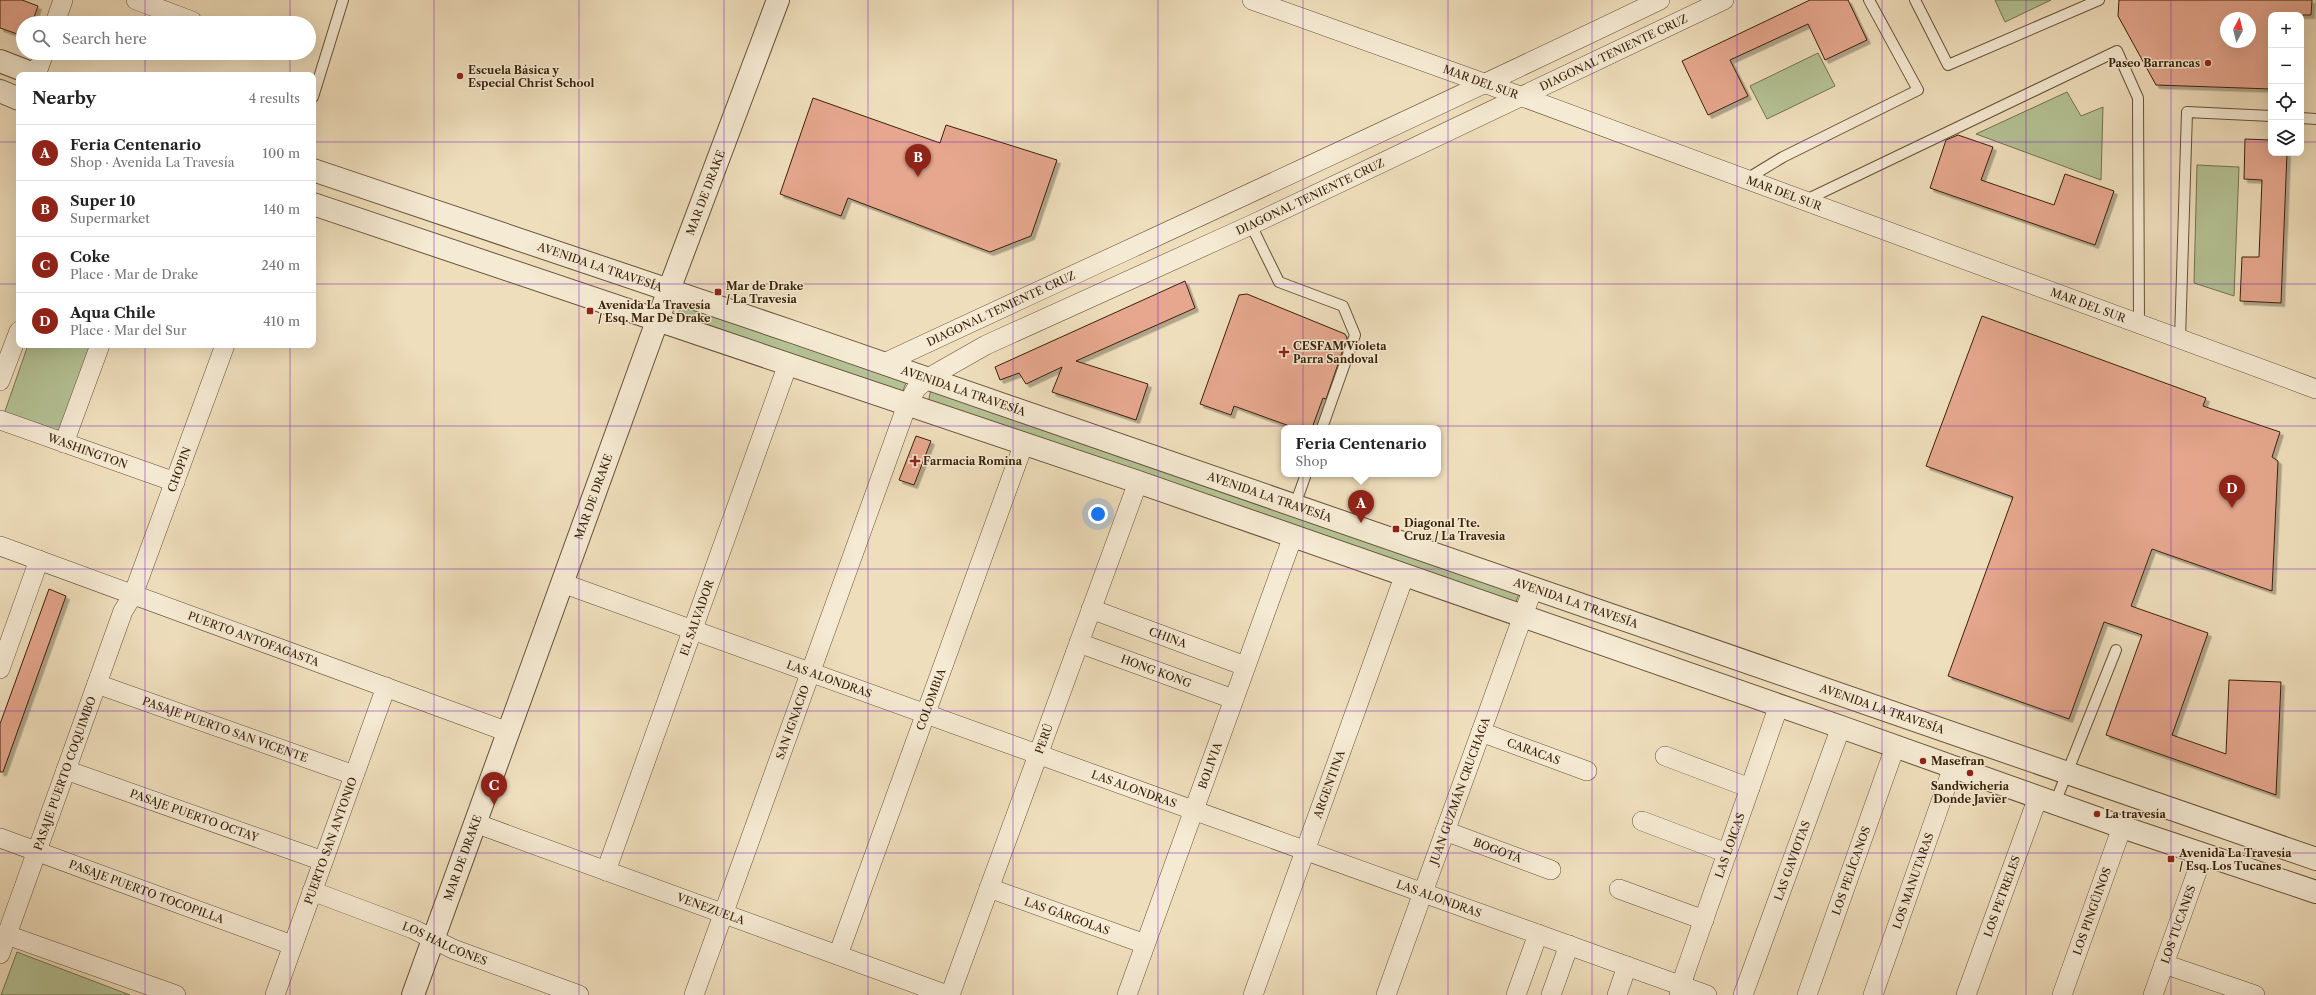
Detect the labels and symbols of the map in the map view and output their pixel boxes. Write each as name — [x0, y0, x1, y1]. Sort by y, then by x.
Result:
street label: DIAGONAL TENIENTE CRUZ — [1537, 11, 1690, 94]
north arrow — [2220, 12, 2256, 48]
place label: Paseo Barrancas — [2108, 56, 2200, 70]
marker: Paseo Barrancas — [2203, 58, 2213, 68]
street label: MAR DEL SUR — [1441, 62, 1521, 102]
place label: Escuela Básica y Especial Christ School — [468, 63, 595, 90]
marker: Escuela Básica y Especial Christ School — [455, 71, 465, 81]
pin: B — [905, 144, 931, 177]
street label: MAR DE DRAKE — [683, 148, 728, 237]
street label: DIAGONAL TENIENTE CRUZ — [1234, 156, 1386, 238]
street label: MAR DEL SUR — [1744, 173, 1824, 214]
street label: AVENIDA LA TRAVESÍA — [535, 239, 665, 295]
street label: DIAGONAL TENIENTE CRUZ — [924, 268, 1078, 349]
place label: Mar de Drake / La Travesia — [726, 279, 804, 306]
street label: MAR DEL SUR — [2048, 285, 2129, 326]
marker: Mar de Drake / La Travesia — [713, 287, 723, 297]
place label: Avenida La Travesía / Esq. Mar De Drake — [597, 298, 711, 325]
marker: Avenida La Travesía / Esq. Mar De Drake — [585, 306, 595, 316]
place label: CESFAM Violeta Parra Sandoval — [1293, 339, 1387, 366]
marker: CESFAM Violeta Parra Sandoval — [1278, 346, 1290, 358]
street label: AVENIDA LA TRAVESÍA — [898, 363, 1028, 419]
street label: WASHINGTON — [45, 430, 129, 472]
street label: CHOPIN — [164, 445, 194, 494]
street label: MAR DE DRAKE — [572, 451, 616, 542]
place label: Farmacia Romina — [923, 454, 1023, 468]
marker: Farmacia Romina — [910, 456, 920, 466]
street label: AVENIDA LA TRAVESÍA — [1205, 469, 1335, 525]
pin: D — [2219, 475, 2245, 508]
pin: A — [1348, 490, 1374, 523]
your location — [1088, 504, 1108, 524]
place label: Diagonal Tte. Cruz / La Travesia — [1404, 516, 1506, 543]
marker: Diagonal Tte. Cruz / La Travesia — [1391, 524, 1401, 534]
street label: AVENIDA LA TRAVESÍA — [1511, 575, 1641, 631]
street label: EL SALVADOR — [677, 577, 717, 658]
street label: PUERTO ANTOFAGASTA — [186, 608, 322, 670]
street label: CHINA — [1147, 624, 1190, 651]
street label: HONG KONG — [1119, 652, 1193, 690]
street label: LAS ALONDRAS — [785, 657, 874, 701]
street label: COLOMBIA — [913, 666, 949, 732]
street label: AVENIDA LA TRAVESÍA — [1817, 680, 1947, 737]
street label: SAN IGNACIO — [773, 683, 812, 761]
street label: PASAJE PUERTO COQUIMBO — [31, 694, 99, 852]
street label: PASAJE PUERTO SAN VICENTE — [141, 694, 310, 765]
street label: JUAN GUZMÁN CRUCHAGA — [1426, 714, 1493, 868]
street label: PERÚ — [1032, 721, 1056, 756]
street label: CARACAS — [1505, 735, 1562, 768]
street label: BOLIVIA — [1195, 740, 1225, 791]
street label: ARGENTINA — [1310, 748, 1348, 821]
place label: Masefran — [1931, 754, 1985, 768]
marker: Masefran — [1918, 756, 1928, 766]
street label: LAS ALONDRAS — [1090, 767, 1179, 811]
marker: Sandwicheria Donde Javier — [1965, 768, 1975, 778]
pin: C — [481, 772, 507, 805]
street label: PUERTO SAN ANTONIO — [301, 775, 360, 906]
place label: Sandwicheria Donde Javier — [1931, 779, 2010, 806]
street label: PASAJE PUERTO OCTAY — [128, 786, 261, 845]
place label: La travesía — [2105, 807, 2166, 821]
marker: La travesía — [2092, 809, 2102, 819]
street label: LAS LOICAS — [1712, 811, 1748, 880]
street label: MAR DE DRAKE — [441, 812, 485, 903]
street label: LAS GAVIOTAS — [1771, 819, 1813, 903]
street label: LOS PELÍCANOS — [1829, 824, 1873, 917]
street label: LOS MANUTARAS — [1890, 831, 1936, 931]
street label: BOGOTÁ — [1471, 835, 1524, 866]
place label: Avenida La Travesía / Esq. Los Tucanes — [2178, 846, 2292, 873]
street label: LOS PETRELES — [1981, 854, 2023, 939]
marker: Avenida La Travesía / Esq. Los Tucanes — [2166, 854, 2176, 864]
street label: PASAJE PUERTO TOCOPILLA — [67, 857, 227, 927]
street label: LOS PINGÜINOS — [2070, 865, 2114, 957]
street label: LAS ALONDRAS — [1394, 877, 1483, 920]
street label: LOS TUCANES — [2158, 883, 2199, 965]
street label: VENEZUELA — [674, 890, 747, 928]
street label: LAS GÁRGOLAS — [1023, 894, 1112, 938]
street label: LOS HALCONES — [401, 919, 489, 968]

